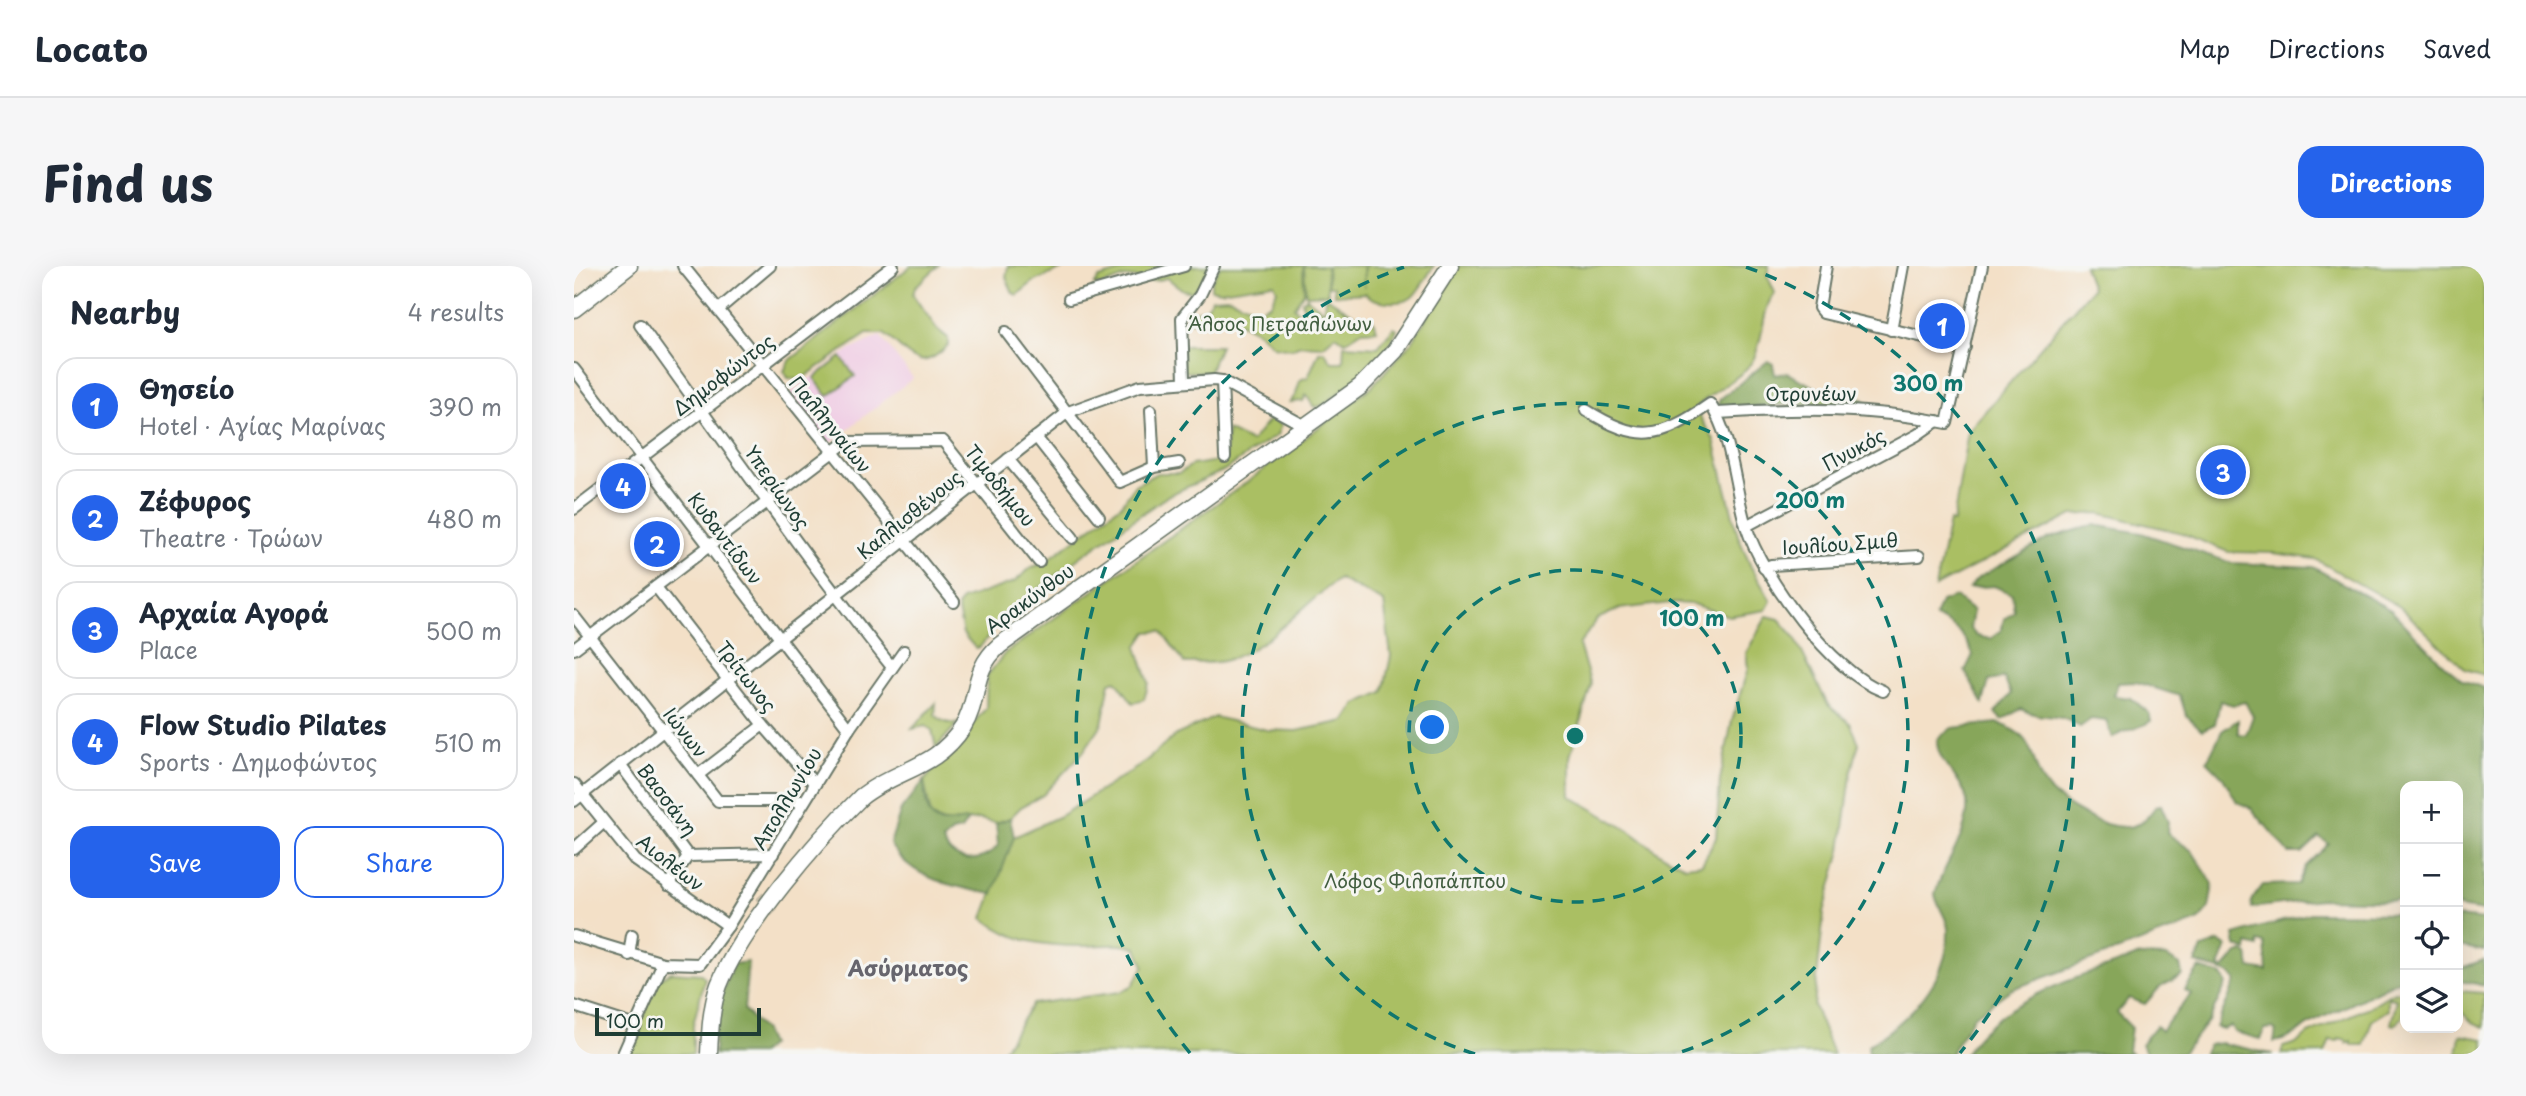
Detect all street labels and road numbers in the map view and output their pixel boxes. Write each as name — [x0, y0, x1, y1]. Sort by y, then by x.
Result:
street label: Δημοφώντος — [666, 327, 780, 421]
street label: Παλληναίων — [783, 369, 879, 479]
street label: Οτρυνέων — [1765, 379, 1857, 407]
street label: Πνυκός — [1816, 421, 1890, 477]
street label: Τιμοδήμου — [959, 438, 1043, 532]
street label: Υπερίωνος — [739, 439, 817, 535]
street label: Καλλισθένους — [850, 463, 968, 565]
street label: Κυδαντίδων — [682, 486, 770, 590]
street label: Ιουλίου Σμιθ — [1781, 525, 1899, 561]
street label: Αρακύνθου — [979, 556, 1079, 640]
street label: Τρίτωνος — [710, 634, 784, 718]
street label: Ιώνων — [657, 701, 715, 763]
street label: Απολλωνίου — [744, 741, 828, 855]
street label: Βασσάνη — [631, 757, 705, 841]
street label: Αιολέων — [631, 827, 711, 897]

